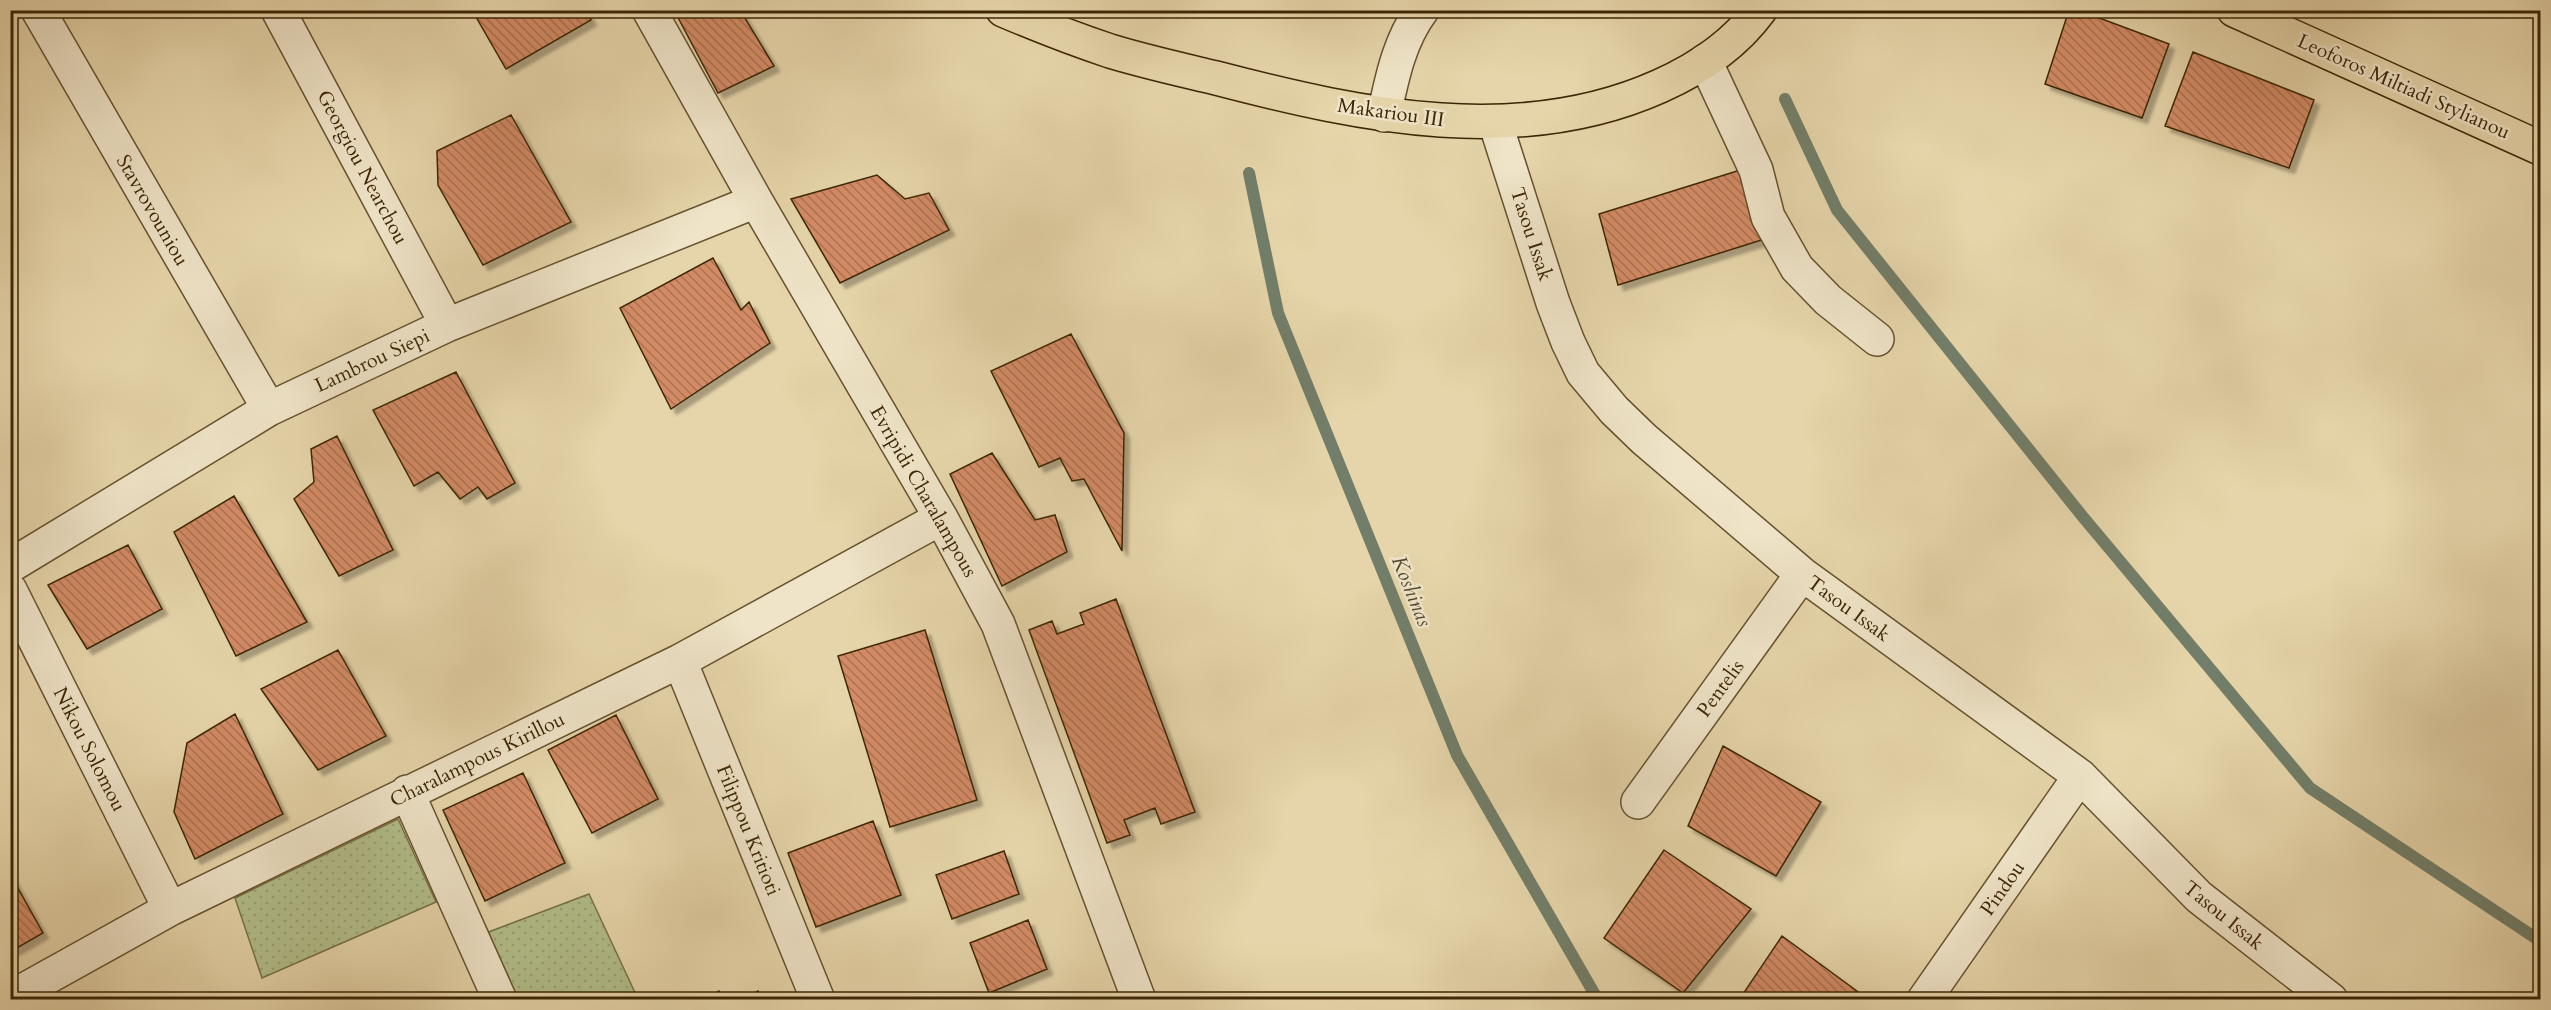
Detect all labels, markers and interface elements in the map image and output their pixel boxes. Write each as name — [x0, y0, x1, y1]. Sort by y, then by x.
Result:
street label: Leoforos Miltiadi Stylianou — [2293, 27, 2514, 146]
street label: Georgiou Nearchou — [311, 85, 415, 249]
street label: Makariou III — [1336, 92, 1446, 133]
street label: Stavrovouniou — [110, 150, 195, 271]
street label: Tasou Issak — [1504, 184, 1559, 285]
street label: Lambrou Siepi — [310, 322, 434, 399]
street label: Evripidi Charalampous — [863, 401, 984, 582]
water label: Koshinas — [1384, 551, 1439, 631]
street label: Tasou Issak — [1802, 569, 1896, 648]
street label: Pentelis — [1690, 654, 1750, 723]
street label: Nikou Solomou — [47, 683, 132, 816]
street label: Charalampous Kirillou — [385, 705, 569, 814]
street label: Filippou Kritioti — [710, 761, 787, 900]
street label: Pindou — [1974, 855, 2031, 921]
street label: Tasou Issak — [2178, 874, 2270, 956]

